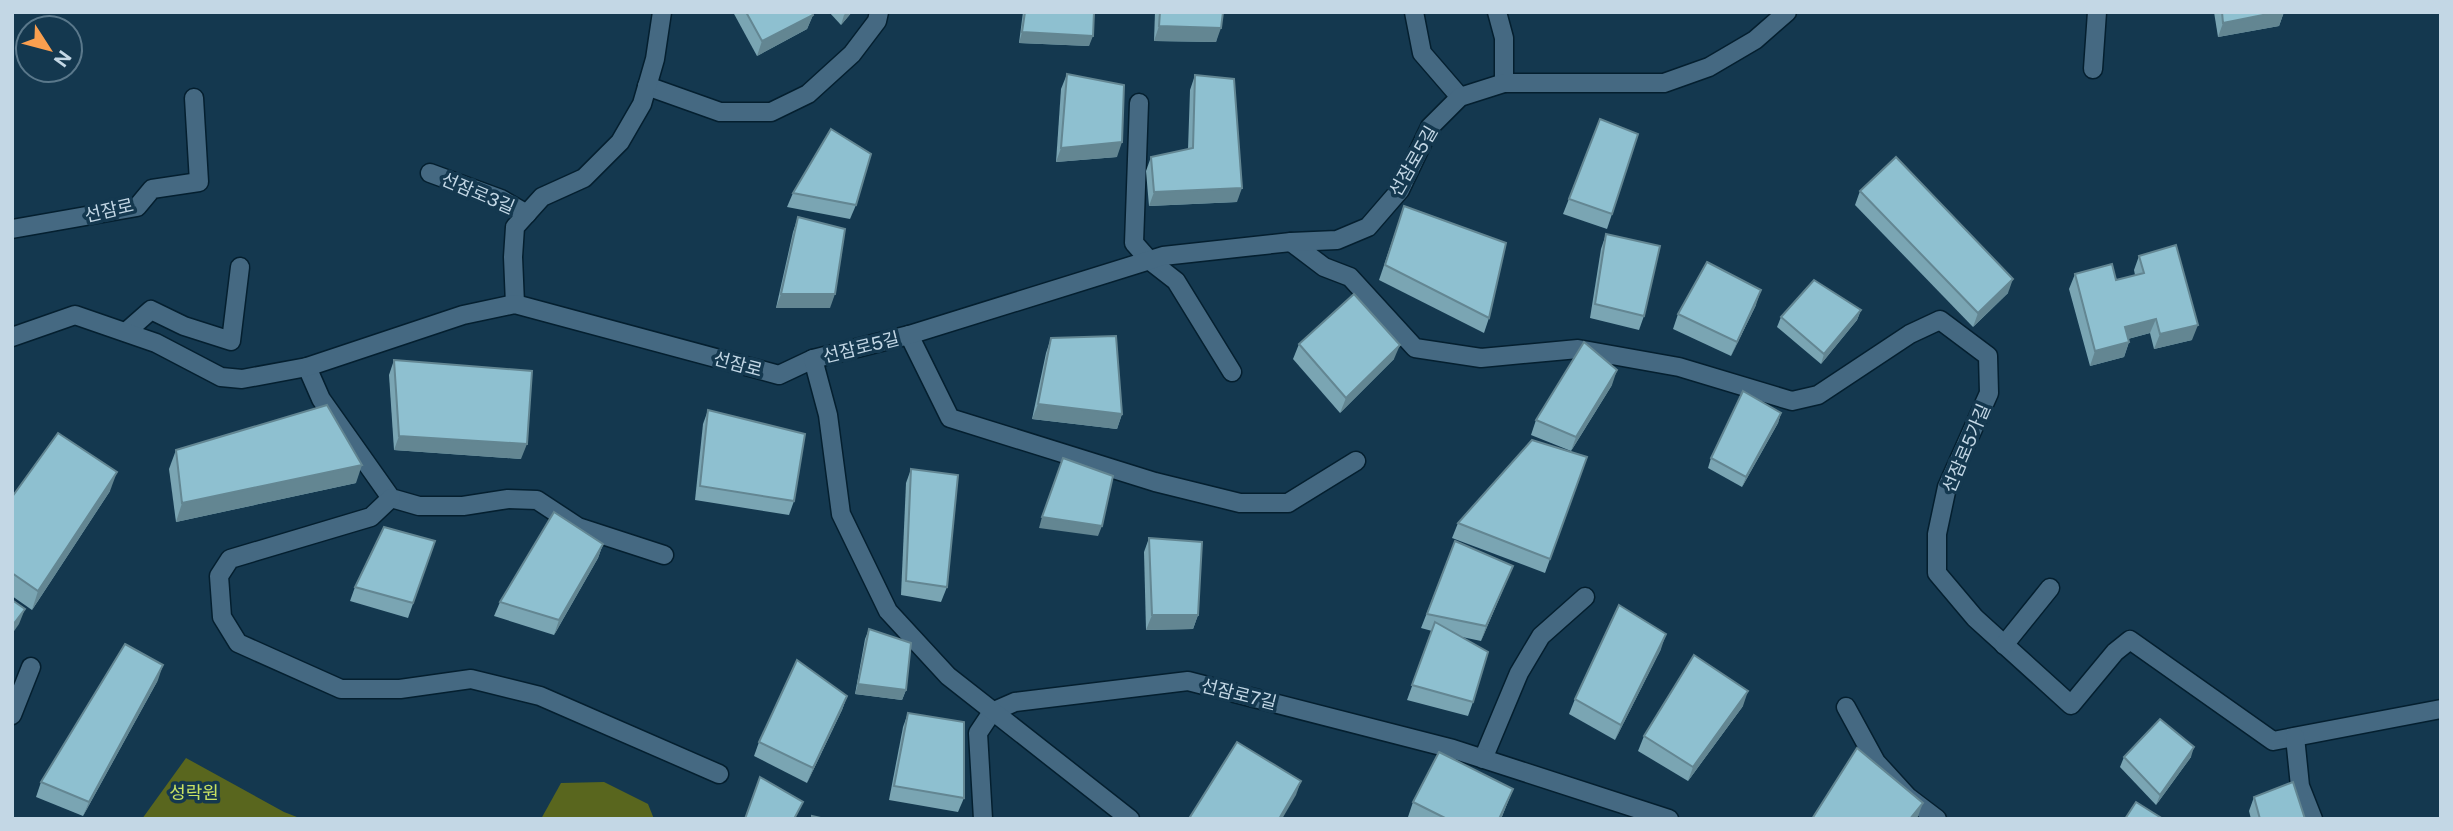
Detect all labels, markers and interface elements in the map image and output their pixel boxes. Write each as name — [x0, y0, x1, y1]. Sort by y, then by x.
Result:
north arrow — [14, 14, 84, 84]
text: N — [49, 47, 76, 71]
street label: 선잠로5길 — [1384, 122, 1442, 200]
street label: 선잠로3길 — [438, 168, 518, 218]
street label: 선잠로 — [82, 194, 136, 226]
street label: 선잠로5길 — [821, 327, 901, 367]
street label: 선잠로 — [711, 347, 765, 381]
street label: 선잠로5가길 — [1938, 400, 1994, 496]
street label: 선잠로7길 — [1199, 674, 1279, 714]
park label: 성락원 — [169, 782, 219, 803]

